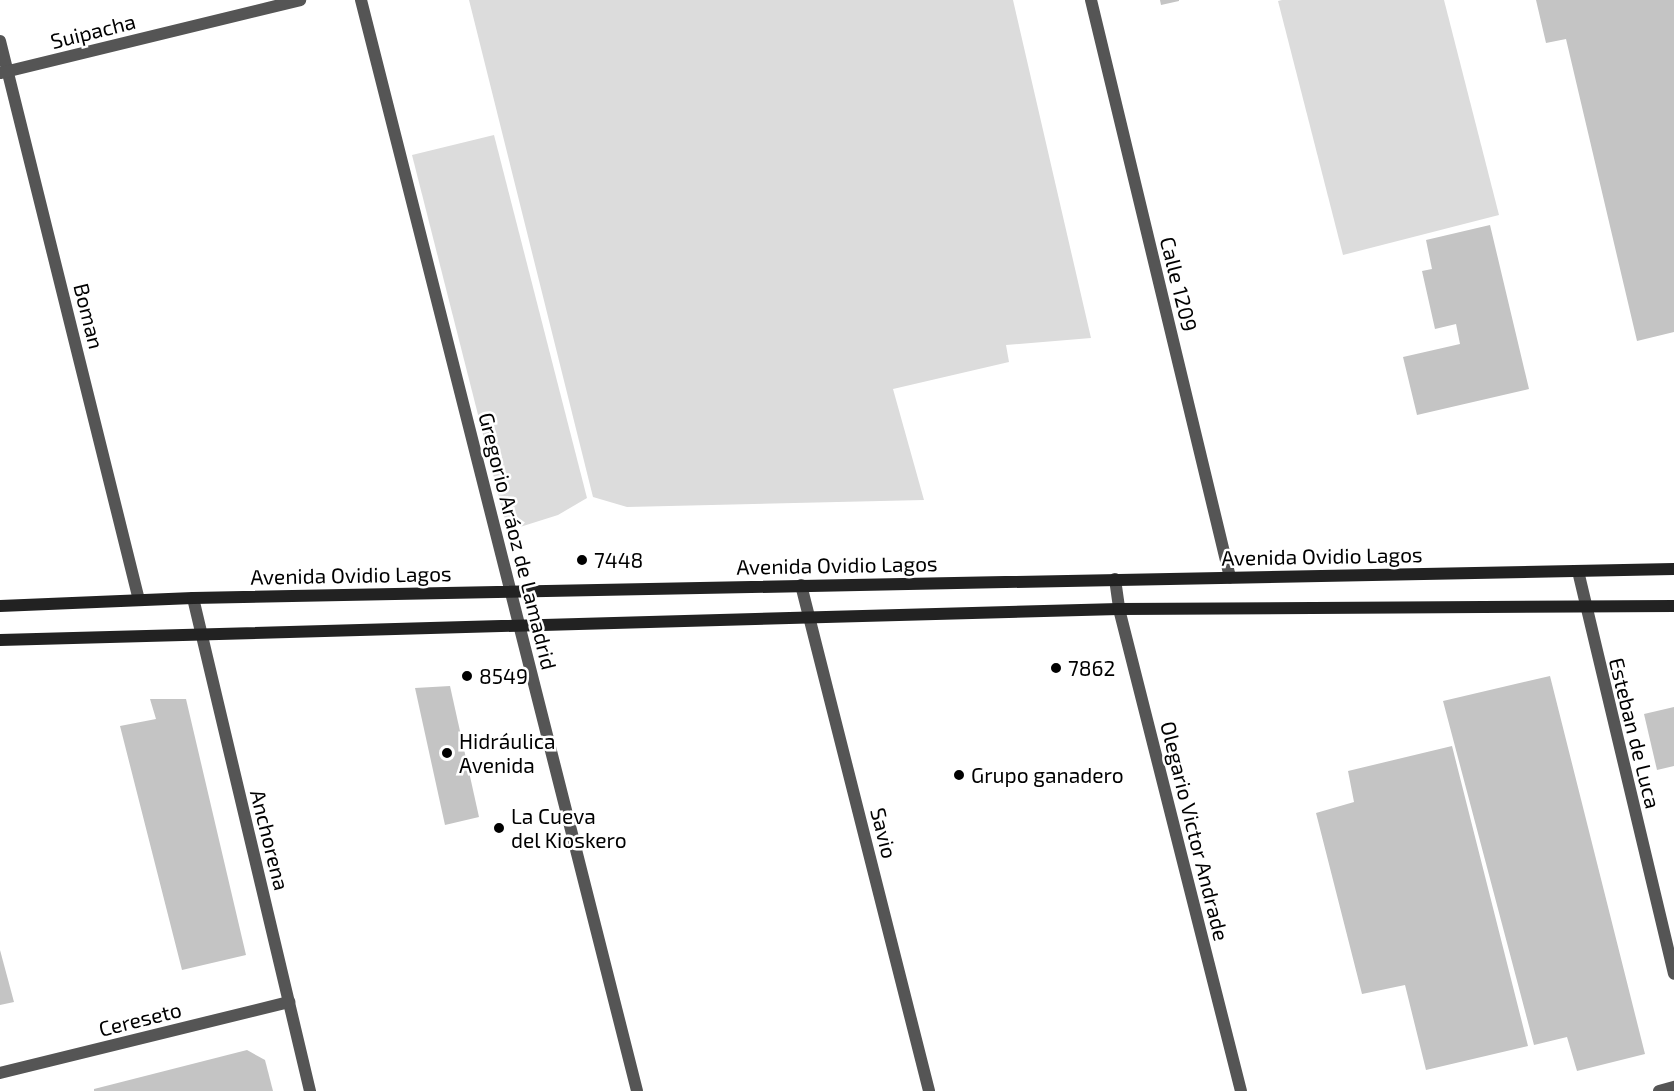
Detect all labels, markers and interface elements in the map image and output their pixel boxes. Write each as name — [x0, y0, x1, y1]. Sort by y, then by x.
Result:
street label: Suipacha — [48, 8, 138, 54]
street label: Calle 1209 — [1155, 234, 1203, 334]
street label: Boman — [69, 280, 109, 352]
street label: Gregorio Aráoz de Lamadrid — [474, 410, 562, 672]
street label: Avenida Ovidio Lagos — [1221, 542, 1423, 570]
place label: 7448 — [594, 547, 643, 573]
street label: Avenida Ovidio Lagos — [736, 551, 938, 579]
marker: 7448 — [575, 553, 589, 567]
street label: Avenida Ovidio Lagos — [250, 561, 452, 589]
place label: 7862 — [1068, 655, 1115, 681]
street label: Esteban de Luca — [1604, 655, 1666, 811]
marker: 7862 — [1049, 661, 1063, 675]
place label: 8549 — [479, 663, 528, 689]
marker: 8549 — [460, 669, 474, 683]
street label: Olegario Victor Andrade — [1155, 718, 1235, 944]
place label: Hidráulica Avenida — [459, 728, 555, 778]
marker: Hidráulica Avenida — [440, 746, 454, 760]
place label: Grupo ganadero — [971, 762, 1124, 788]
marker: Grupo ganadero — [952, 768, 966, 782]
street label: Anchorena — [245, 787, 295, 893]
place label: La Cueva del Kioskero — [511, 803, 627, 853]
street label: Savio — [866, 805, 902, 861]
marker: La Cueva del Kioskero — [492, 821, 506, 835]
street label: Cereseto — [96, 997, 184, 1041]

